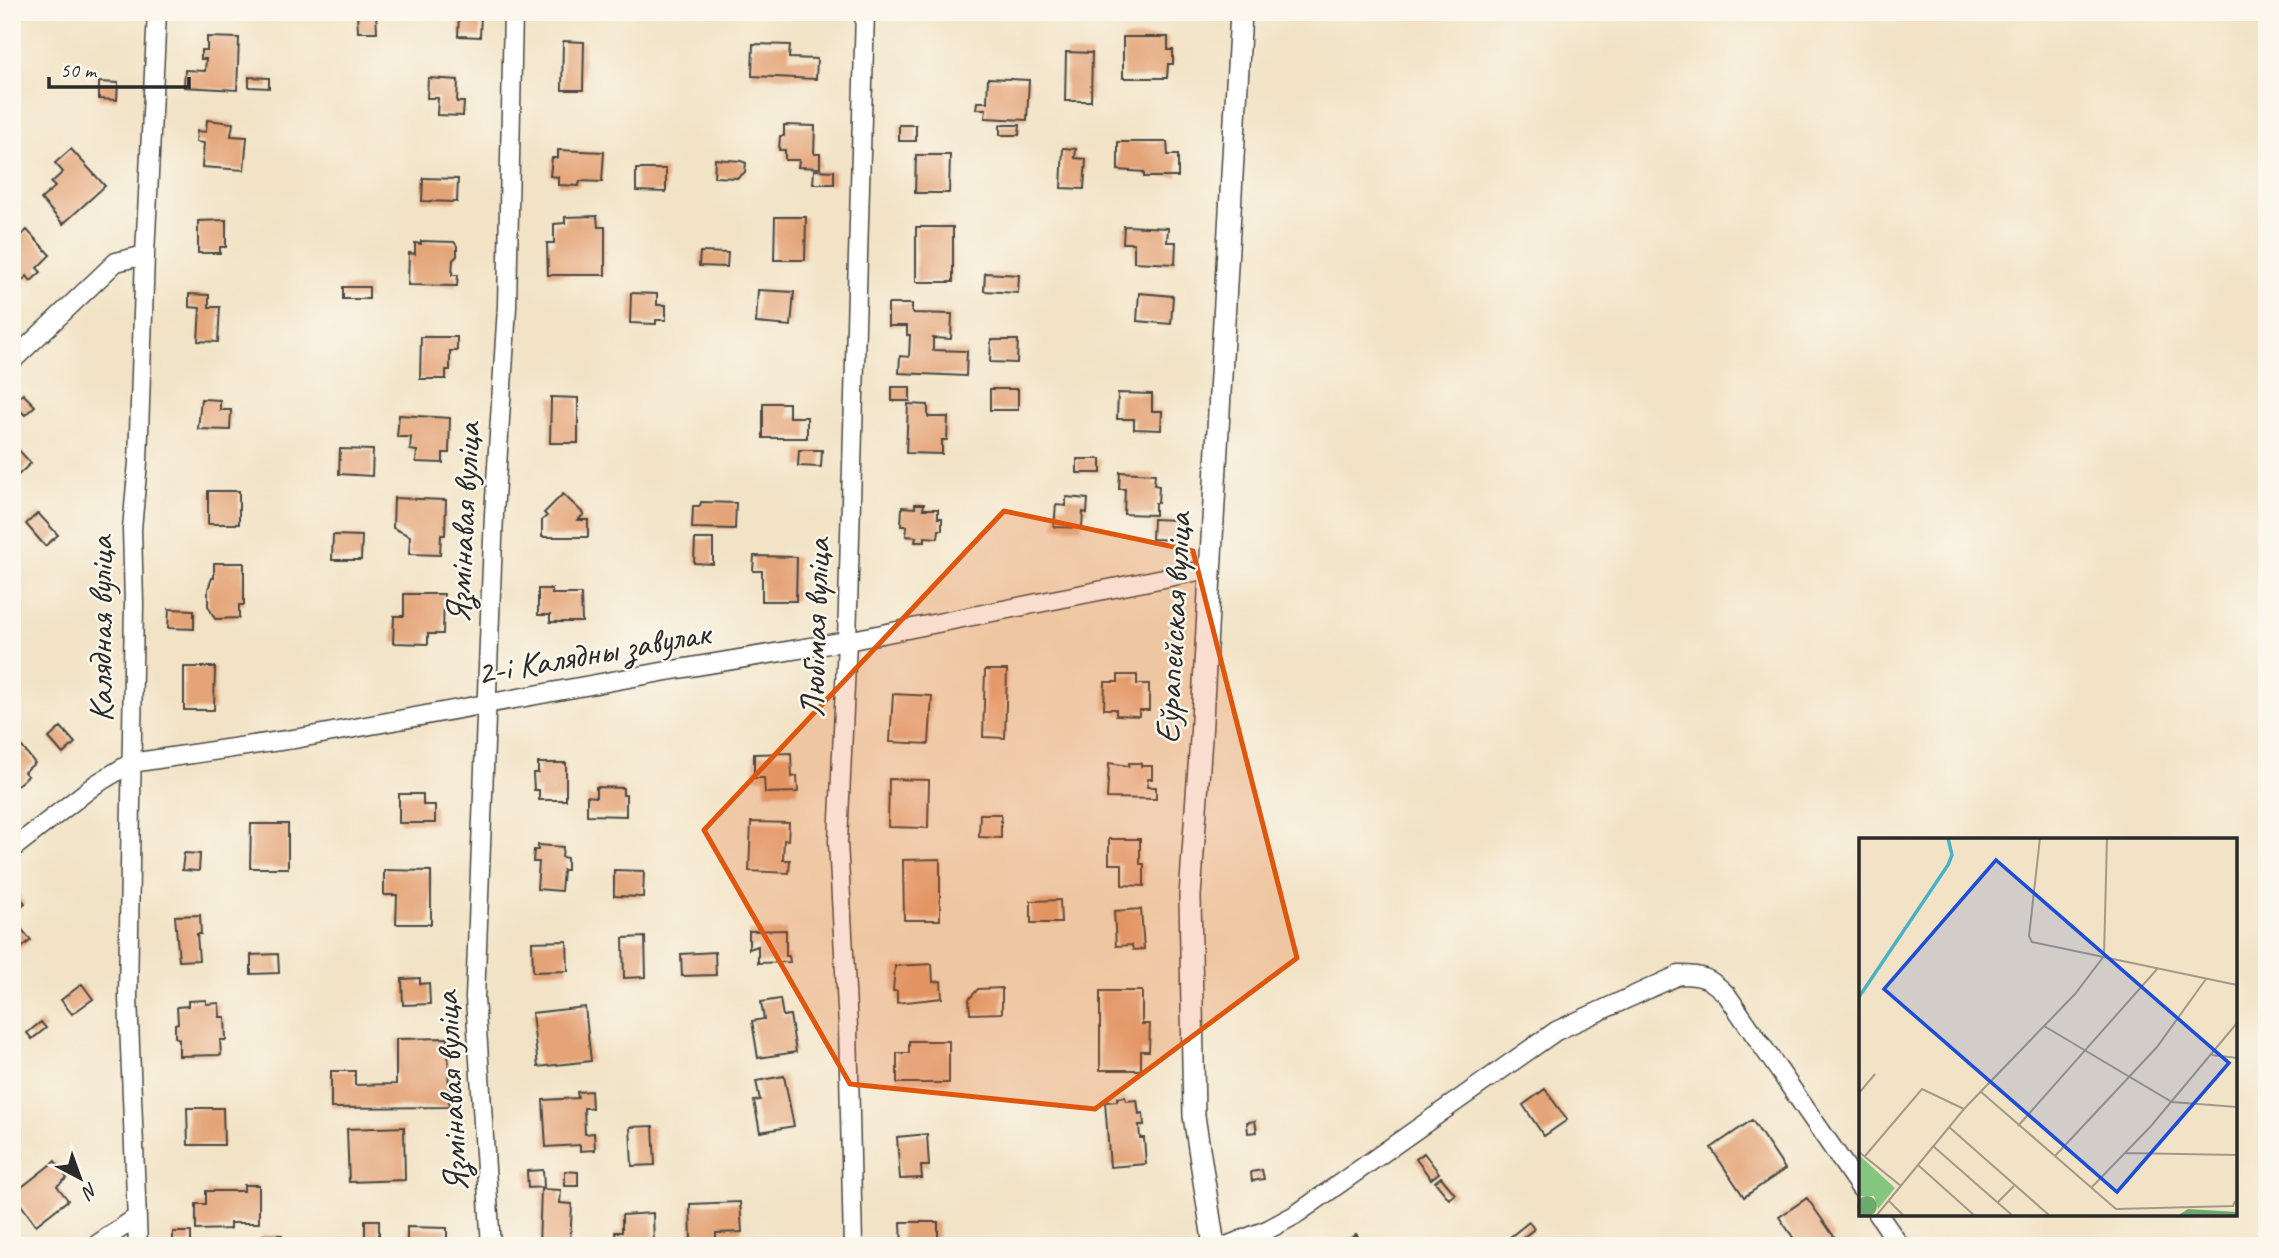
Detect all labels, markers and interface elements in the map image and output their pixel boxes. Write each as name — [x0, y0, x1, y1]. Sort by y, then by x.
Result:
scale bar — [49, 46, 189, 90]
text: 50 m — [60, 57, 98, 83]
street label: Язмінавая вуліца — [435, 419, 491, 625]
street label: Еўрапейская вуліца — [1144, 509, 1202, 745]
street label: Калядная вуліца — [78, 533, 123, 722]
street label: Любімая вуліца — [789, 535, 841, 718]
street label: 2-і Калядны завулак — [473, 610, 716, 696]
inset map — [1859, 838, 2237, 1216]
street label: Язмінавая вуліца — [423, 988, 479, 1194]
north arrow — [46, 1142, 116, 1212]
text: N — [76, 1177, 103, 1205]

